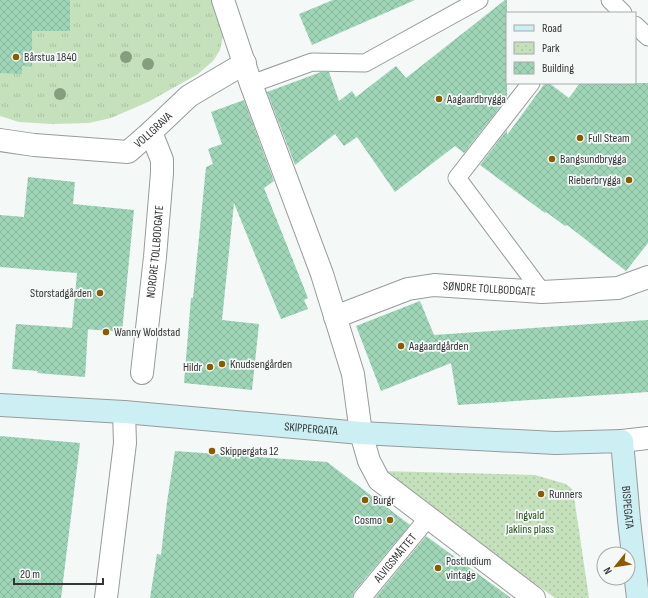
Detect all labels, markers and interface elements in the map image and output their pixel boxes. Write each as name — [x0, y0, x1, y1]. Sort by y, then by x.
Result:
legend — [506, 12, 636, 84]
text: Road — [542, 21, 562, 36]
text: Park — [542, 41, 560, 56]
place label: Bårstua 1840 — [24, 50, 77, 65]
marker: Bårstua 1840 — [11, 52, 21, 62]
text: Building — [542, 61, 574, 76]
place label: Aagaardbrygga — [446, 92, 506, 107]
marker: Aagaardbrygga — [434, 94, 444, 104]
street label: VOLLGRAVA — [131, 108, 176, 151]
place label: Full Steam — [588, 131, 630, 146]
marker: Full Steam — [575, 133, 585, 143]
place label: Bangsundbrygga — [560, 152, 627, 167]
marker: Bangsundbrygga — [547, 154, 557, 164]
place label: Rieberbrygga — [568, 173, 621, 188]
marker: Rieberbrygga — [624, 175, 634, 185]
street label: NORDRE TOLLBODGATE — [143, 205, 167, 299]
street label: SØNDRE TOLLBODGATE — [443, 279, 536, 300]
place label: Storstadgården — [30, 286, 92, 301]
marker: Storstadgården — [95, 288, 105, 298]
place label: Wanny Woldstad — [114, 325, 180, 340]
marker: Wanny Woldstad — [101, 327, 111, 337]
place label: Aagaardgården — [408, 339, 469, 354]
marker: Aagaardgården — [396, 341, 406, 351]
place label: Knudsengården — [230, 357, 292, 372]
marker: Knudsengården — [217, 359, 227, 369]
place label: Hildr — [183, 360, 203, 375]
marker: Hildr — [205, 362, 215, 372]
street label: SKIPPERGATA — [284, 419, 339, 439]
place label: Skippergata 12 — [220, 444, 279, 459]
marker: Skippergata 12 — [207, 446, 217, 456]
street label: BISPEGATA — [618, 485, 637, 530]
place label: Runners — [549, 487, 582, 502]
marker: Runners — [536, 489, 546, 499]
place label: Burgr — [373, 493, 395, 508]
marker: Burgr — [360, 495, 370, 505]
park label: Ingvald Jaklins plass — [505, 508, 554, 537]
place label: Cosmo — [354, 513, 382, 528]
marker: Cosmo — [385, 515, 395, 525]
street label: ALVIGSMÅTTET — [370, 530, 420, 587]
north arrow — [596, 546, 636, 586]
place label: Postludium vintage — [446, 554, 492, 583]
scale bar — [14, 560, 103, 586]
marker: Postludium vintage — [433, 563, 443, 573]
text: N — [601, 565, 615, 577]
text: 20 m — [20, 567, 40, 582]

